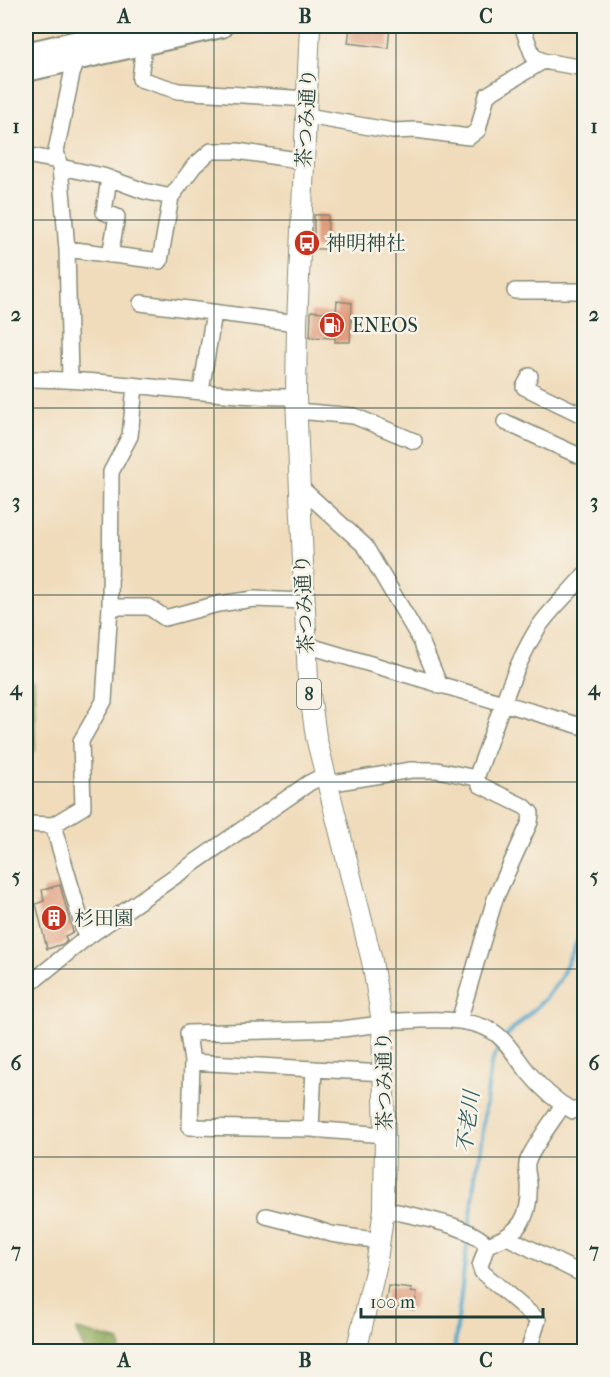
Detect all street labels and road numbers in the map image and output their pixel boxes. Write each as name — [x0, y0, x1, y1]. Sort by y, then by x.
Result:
street label: 茶つみ通り — [292, 67, 321, 169]
street label: 茶つみ通り — [290, 553, 319, 655]
road number: 8 — [297, 679, 321, 709]
street label: 茶つみ通り — [372, 1031, 397, 1131]

